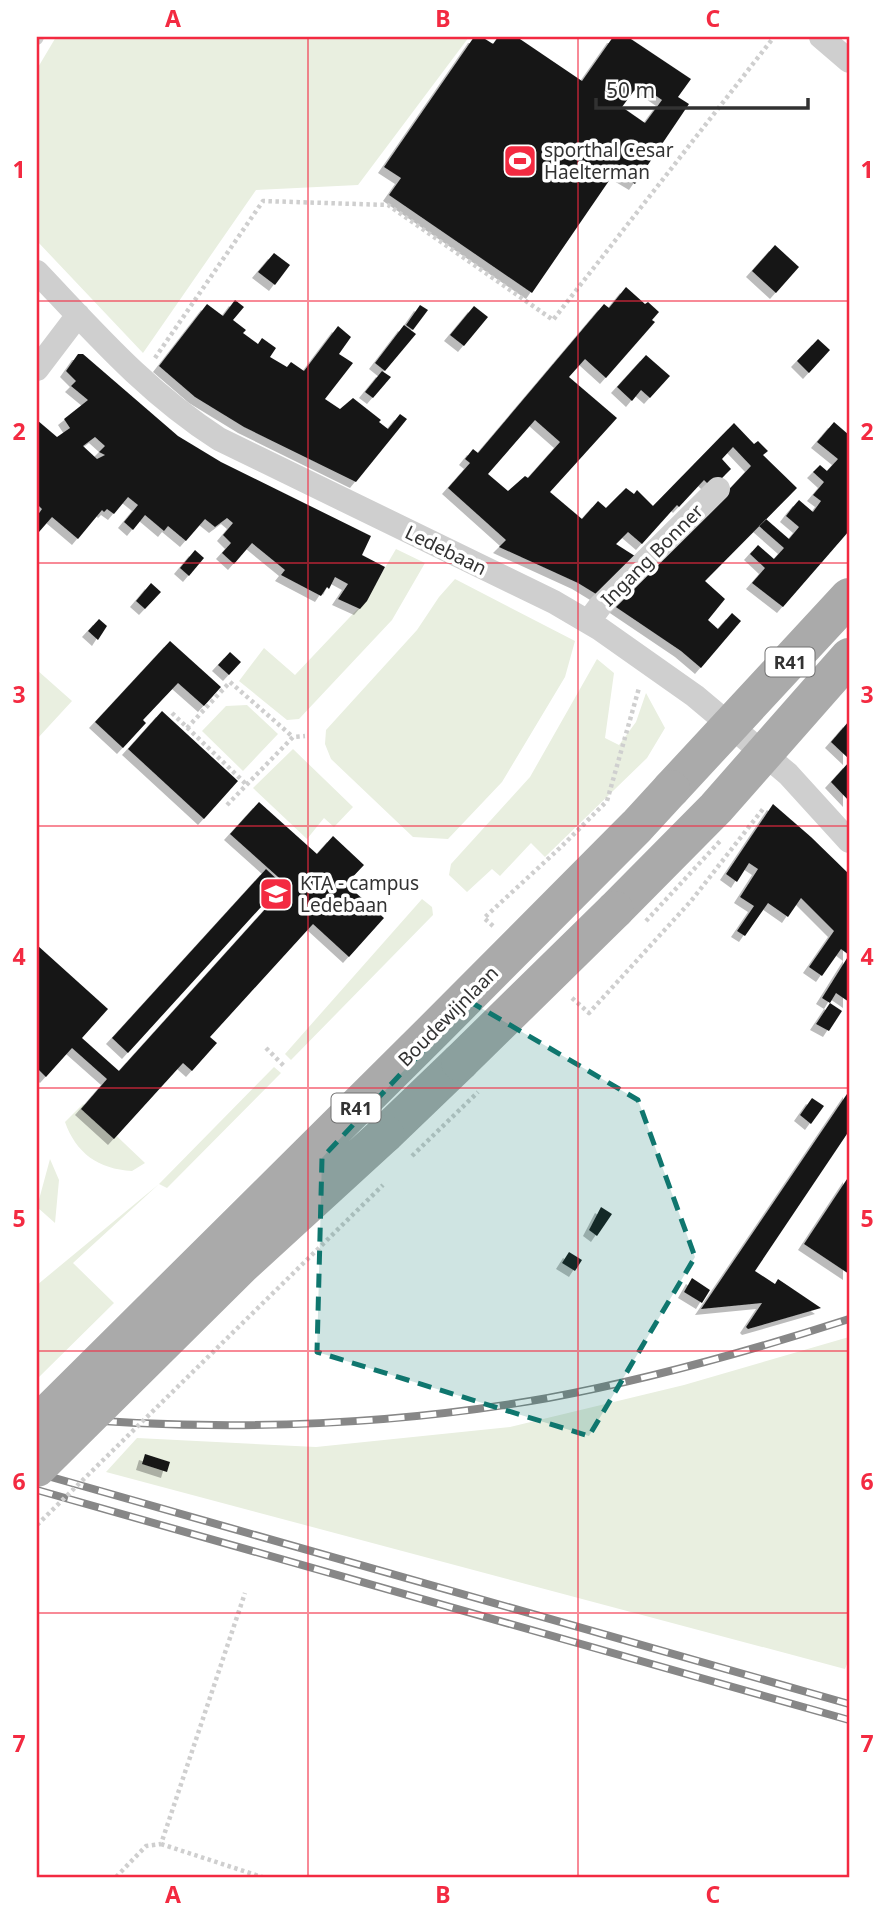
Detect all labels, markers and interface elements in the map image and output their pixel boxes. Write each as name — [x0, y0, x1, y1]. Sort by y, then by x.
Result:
text: A — [165, 2, 181, 34]
text: B — [435, 2, 451, 34]
text: C — [706, 2, 721, 34]
scale bar — [596, 66, 807, 110]
text: 50 m — [606, 76, 655, 104]
place label: sporthal Cesar Haelterman — [544, 137, 674, 185]
sports icon: sporthal Cesar Haelterman — [501, 142, 539, 180]
text: 1 — [12, 153, 26, 185]
text: 1 — [860, 153, 874, 185]
text: 2 — [12, 415, 26, 447]
text: 2 — [860, 415, 874, 447]
street label: Ingang Bonner — [595, 498, 709, 612]
street label: Ledebaan — [401, 519, 491, 581]
road number: R41 — [766, 648, 814, 676]
text: 3 — [12, 678, 26, 710]
text: 3 — [860, 678, 874, 710]
place label: KTA - campus Ledebaan — [300, 870, 419, 918]
school or university icon: KTA - campus Ledebaan — [257, 875, 295, 913]
text: 4 — [12, 940, 26, 972]
text: 4 — [860, 940, 874, 972]
street label: Boudewijnlaan — [392, 960, 504, 1072]
road number: R41 — [332, 1093, 380, 1122]
text: 5 — [12, 1202, 26, 1234]
text: 5 — [860, 1202, 874, 1234]
text: 6 — [12, 1465, 26, 1497]
text: 6 — [860, 1465, 874, 1497]
text: 7 — [12, 1727, 26, 1759]
text: 7 — [860, 1727, 874, 1759]
text: A — [165, 1878, 181, 1910]
text: B — [435, 1878, 451, 1910]
text: C — [706, 1878, 721, 1910]

